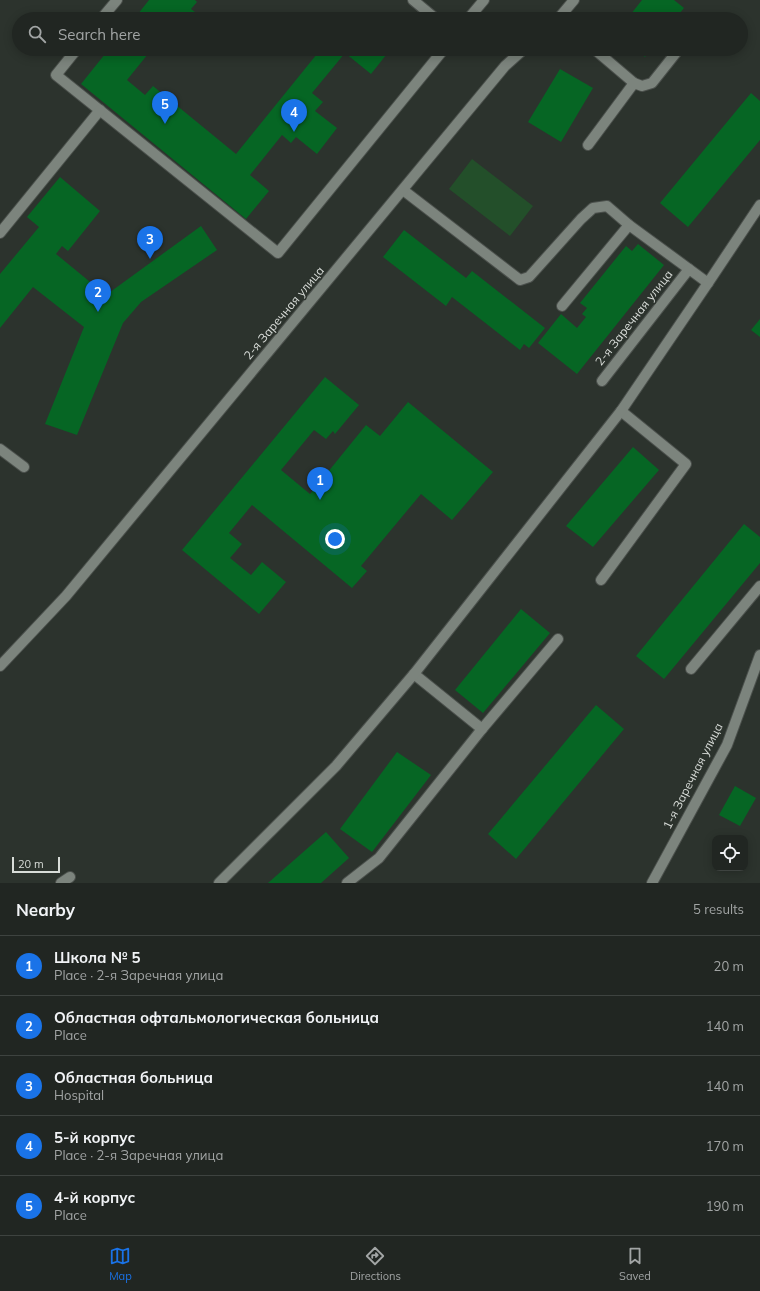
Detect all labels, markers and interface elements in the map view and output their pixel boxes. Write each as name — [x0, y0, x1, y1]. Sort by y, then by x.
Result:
search box — [12, 12, 748, 56]
icon: search — [26, 23, 48, 45]
text: Search here — [58, 25, 140, 44]
pin: 5 — [152, 91, 178, 124]
pin: 4 — [281, 99, 307, 132]
pin: 3 — [137, 226, 163, 259]
street label: 2-я Заречная улица — [240, 263, 327, 362]
street label: 2-я Заречная улица — [592, 267, 676, 368]
pin: 2 — [85, 279, 111, 312]
pin: 1 — [307, 467, 333, 500]
your location — [325, 529, 345, 549]
street label: 1-я Заречная улица — [659, 720, 726, 831]
map controls — [712, 835, 748, 871]
button: locate — [712, 835, 748, 871]
scale bar — [12, 855, 60, 874]
text: 20 m — [18, 857, 44, 871]
text: Nearby — [16, 899, 75, 920]
text: 5 results — [693, 901, 744, 917]
text: Школа № 5 — [54, 948, 141, 967]
text: 1 — [25, 958, 33, 974]
text: 20 m — [714, 958, 744, 974]
text: Place · 2-я Заречная улица — [54, 967, 223, 983]
text: Областная офтальмологическая больница — [54, 1008, 379, 1027]
text: 2 — [25, 1018, 33, 1034]
text: 140 m — [706, 1018, 744, 1034]
text: Place — [54, 1027, 87, 1043]
text: Областная больница — [54, 1068, 213, 1087]
text: 3 — [25, 1078, 33, 1094]
text: 140 m — [706, 1078, 744, 1094]
text: Hospital — [54, 1087, 104, 1103]
text: 5-й корпус — [54, 1128, 135, 1147]
text: 4 — [25, 1138, 33, 1154]
text: 170 m — [706, 1138, 744, 1154]
text: Place · 2-я Заречная улица — [54, 1147, 223, 1163]
text: 4-й корпус — [54, 1188, 135, 1207]
text: 5 — [25, 1198, 33, 1214]
text: 190 m — [706, 1198, 744, 1214]
text: Place — [54, 1207, 87, 1223]
tab: Map — [109, 1245, 132, 1283]
tab: Directions — [350, 1245, 401, 1283]
tab: Saved — [619, 1245, 651, 1283]

